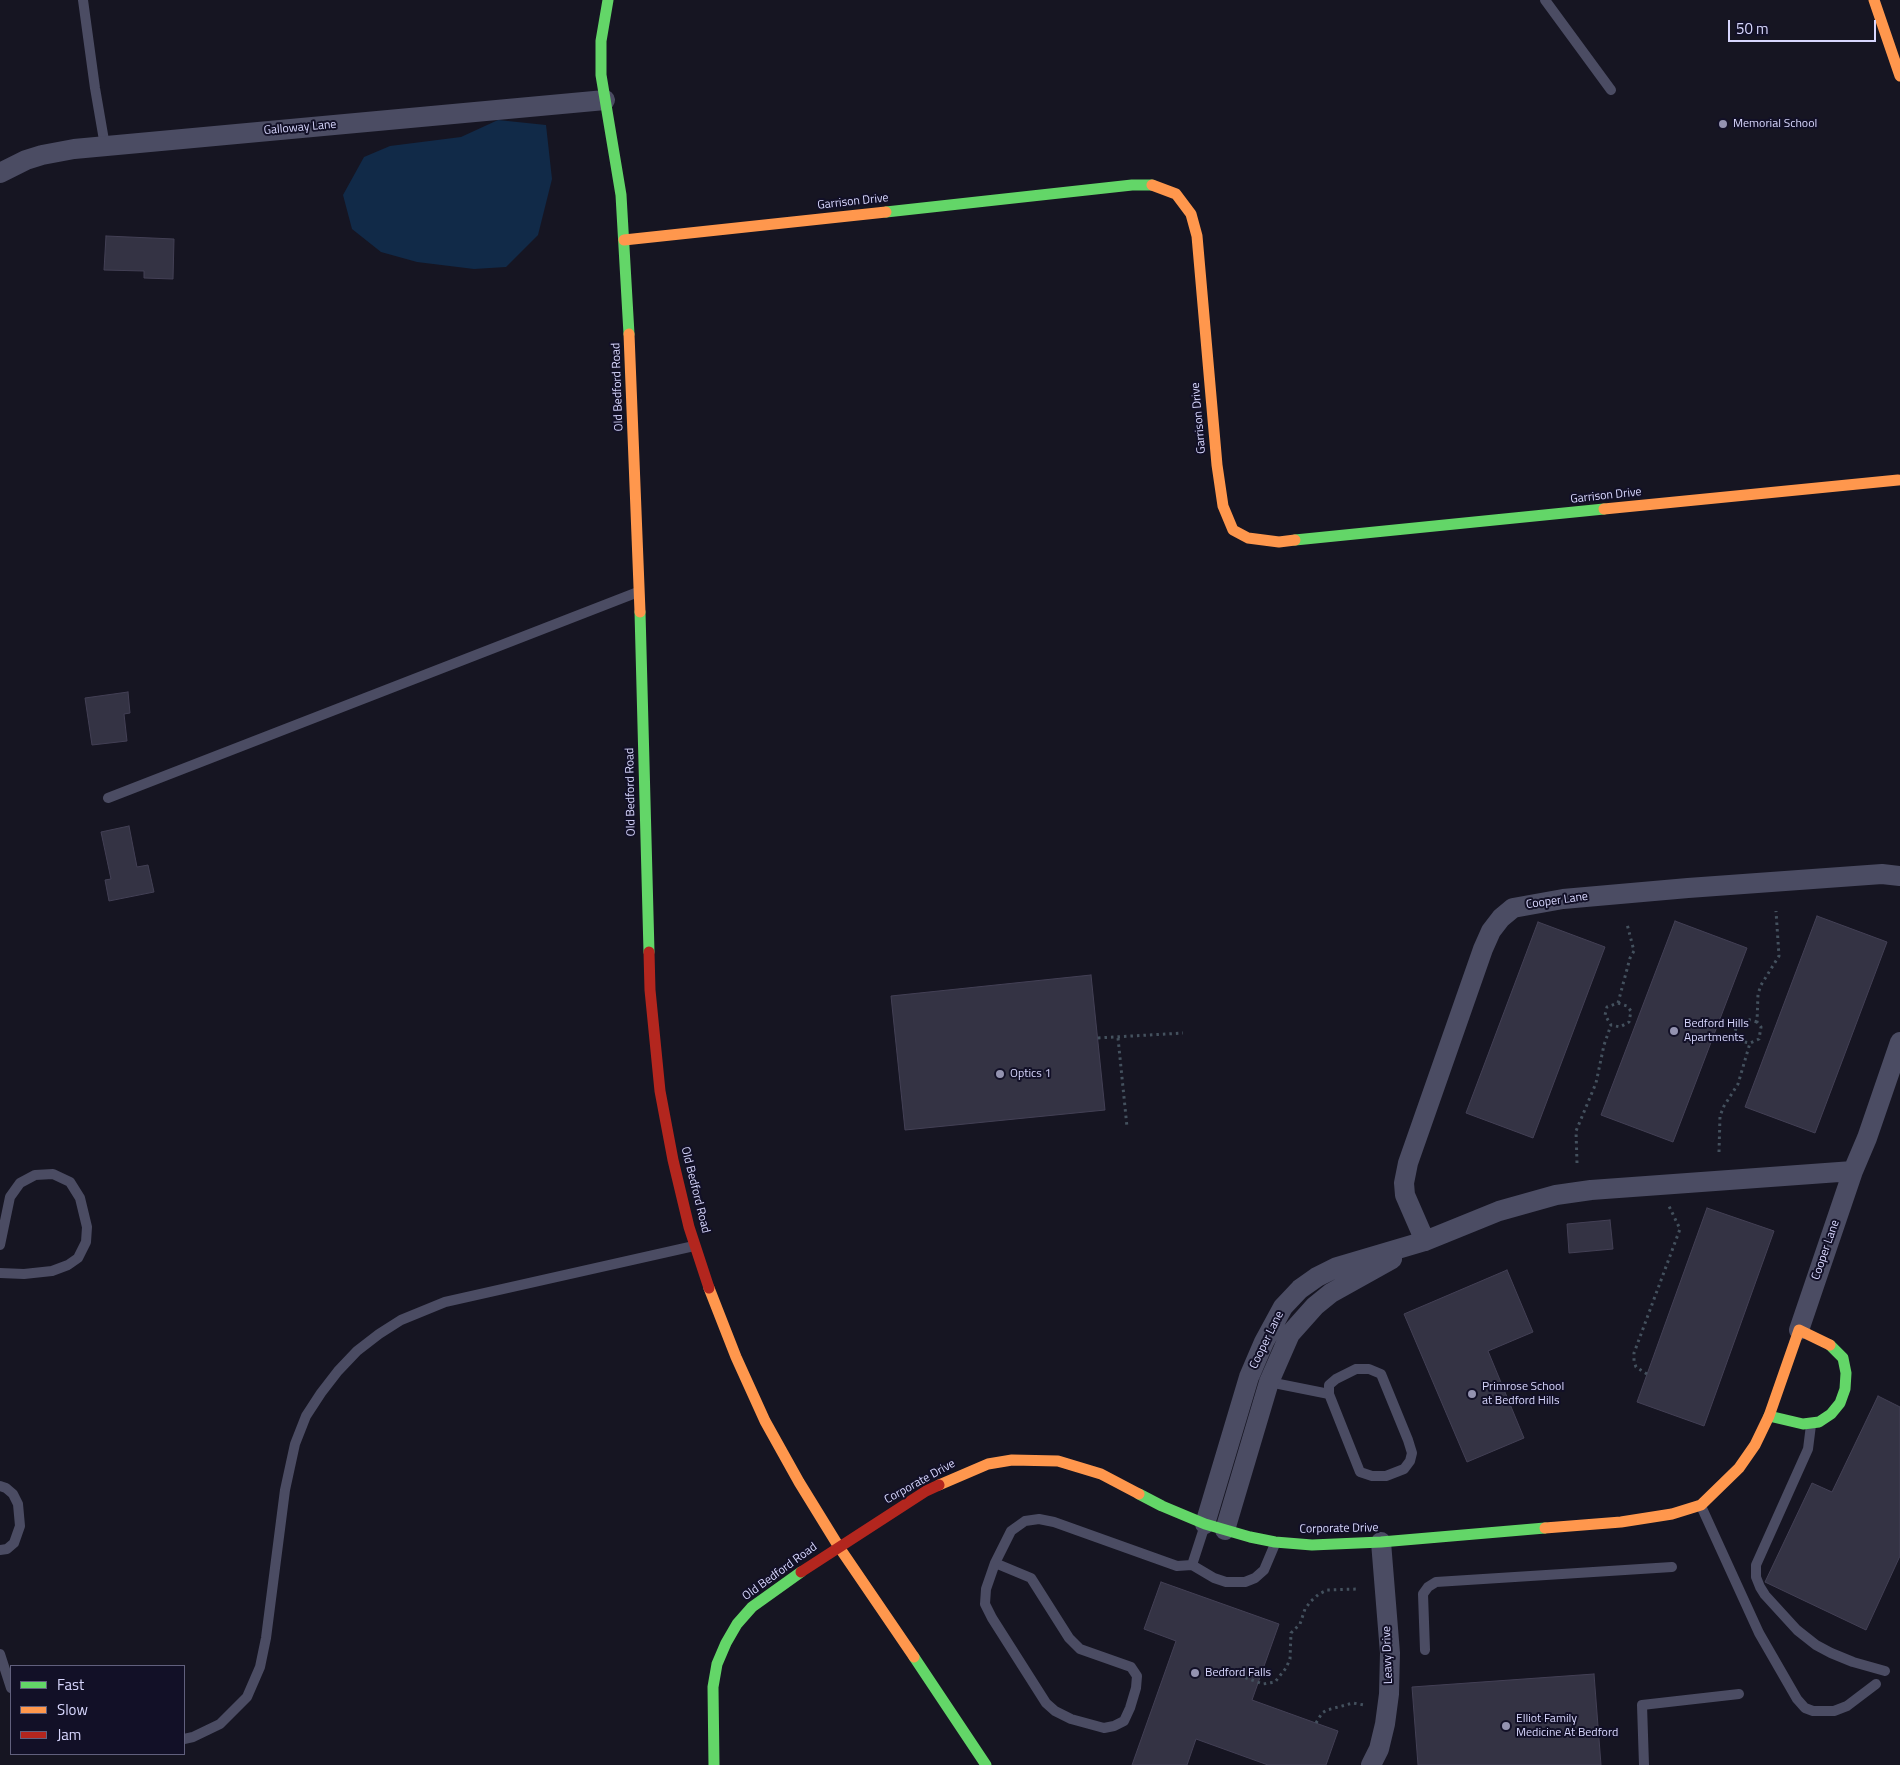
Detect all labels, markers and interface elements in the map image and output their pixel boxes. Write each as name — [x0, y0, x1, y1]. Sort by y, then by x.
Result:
scale bar — [1730, 10, 1878, 42]
text: 50 m — [1736, 17, 1769, 40]
place label: Memorial School — [1733, 117, 1817, 131]
street label: Galloway Lane — [263, 118, 337, 138]
marker: Memorial School — [1717, 118, 1729, 130]
street label: Garrison Drive — [817, 191, 889, 213]
street label: Old Bedford Road — [609, 342, 627, 432]
street label: Garrison Drive — [1189, 382, 1209, 454]
street label: Garrison Drive — [1570, 485, 1642, 507]
street label: Old Bedford Road — [623, 748, 639, 836]
street label: Cooper Lane — [1525, 890, 1589, 912]
place label: Bedford Hills Apartments — [1684, 1017, 1749, 1045]
marker: Bedford Hills Apartments — [1668, 1025, 1680, 1037]
place label: Optics 1 — [1010, 1067, 1051, 1081]
marker: Optics 1 — [994, 1068, 1006, 1080]
street label: Old Bedford Road — [677, 1145, 713, 1235]
street label: Cooper Lane — [1809, 1218, 1843, 1282]
street label: Cooper Lane — [1247, 1309, 1287, 1371]
place label: Primrose School at Bedford Hills — [1482, 1380, 1564, 1408]
marker: Primrose School at Bedford Hills — [1466, 1388, 1478, 1400]
street label: Corporate Drive — [882, 1457, 958, 1507]
street label: Corporate Drive — [1299, 1521, 1379, 1537]
street label: Old Bedford Road — [740, 1540, 820, 1604]
street label: Leavy Drive — [1380, 1626, 1396, 1684]
legend — [10, 1665, 185, 1755]
place label: Bedford Falls — [1205, 1666, 1271, 1680]
marker: Bedford Falls — [1189, 1667, 1201, 1679]
text: Fast — [57, 1673, 84, 1696]
text: Slow — [57, 1698, 88, 1721]
place label: Elliot Family Medicine At Bedford — [1516, 1712, 1618, 1740]
marker: Elliot Family Medicine At Bedford — [1500, 1720, 1512, 1732]
text: Jam — [57, 1723, 81, 1746]

